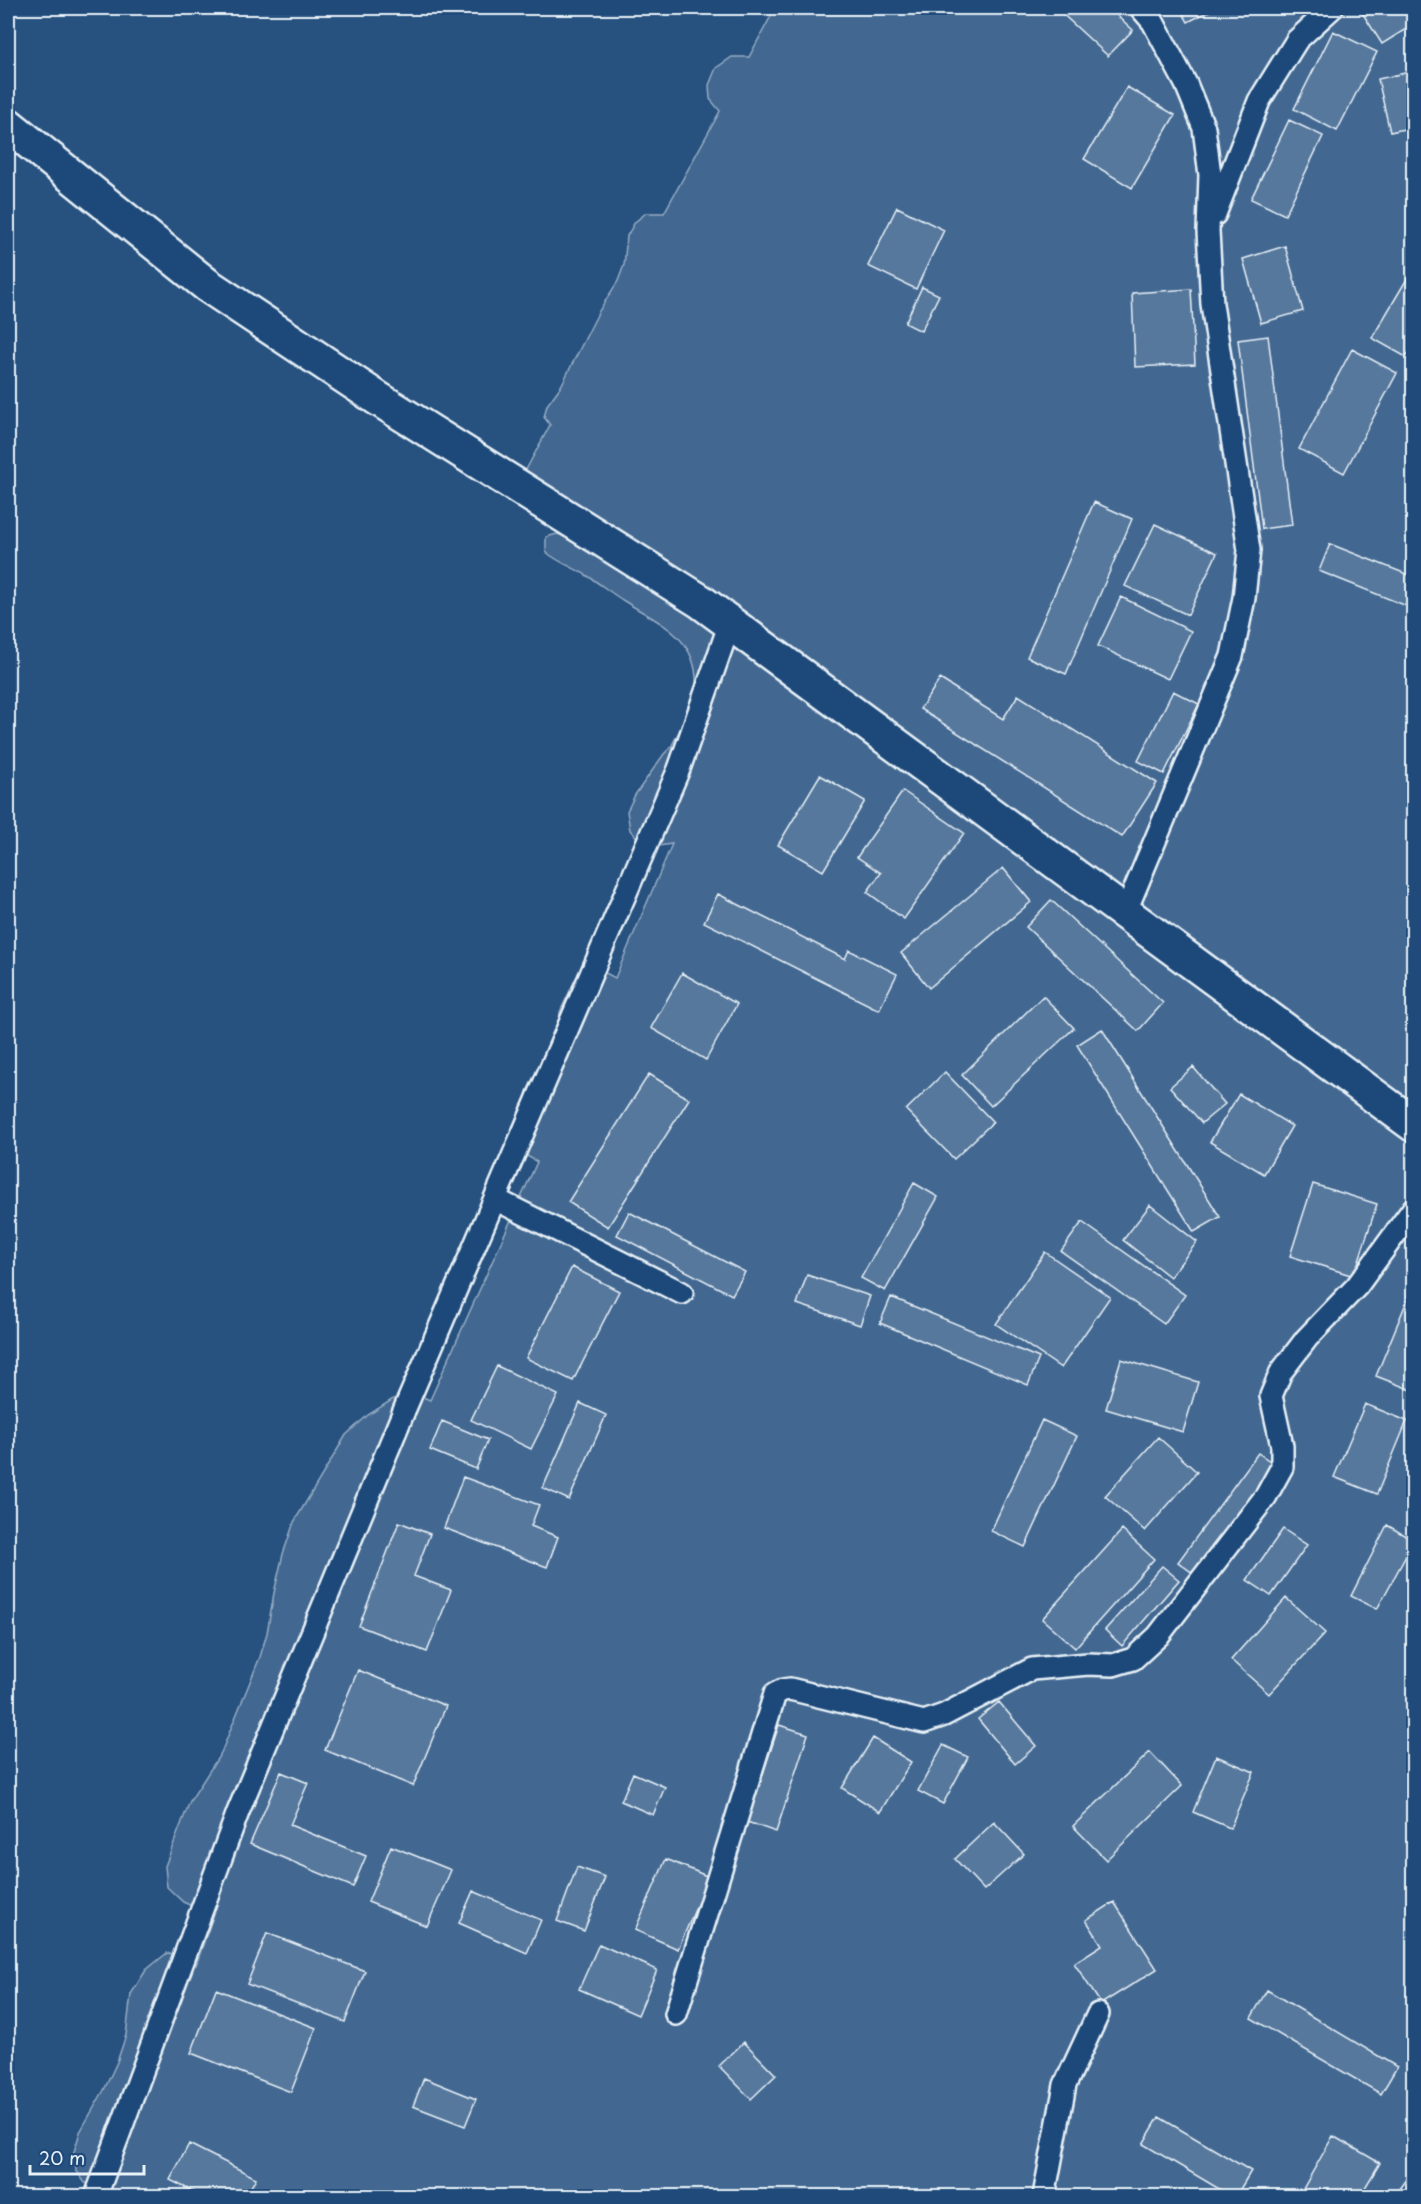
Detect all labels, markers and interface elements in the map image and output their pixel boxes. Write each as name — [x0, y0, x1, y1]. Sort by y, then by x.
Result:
scale bar — [30, 2138, 144, 2176]
text: 20 m — [39, 2144, 85, 2171]

